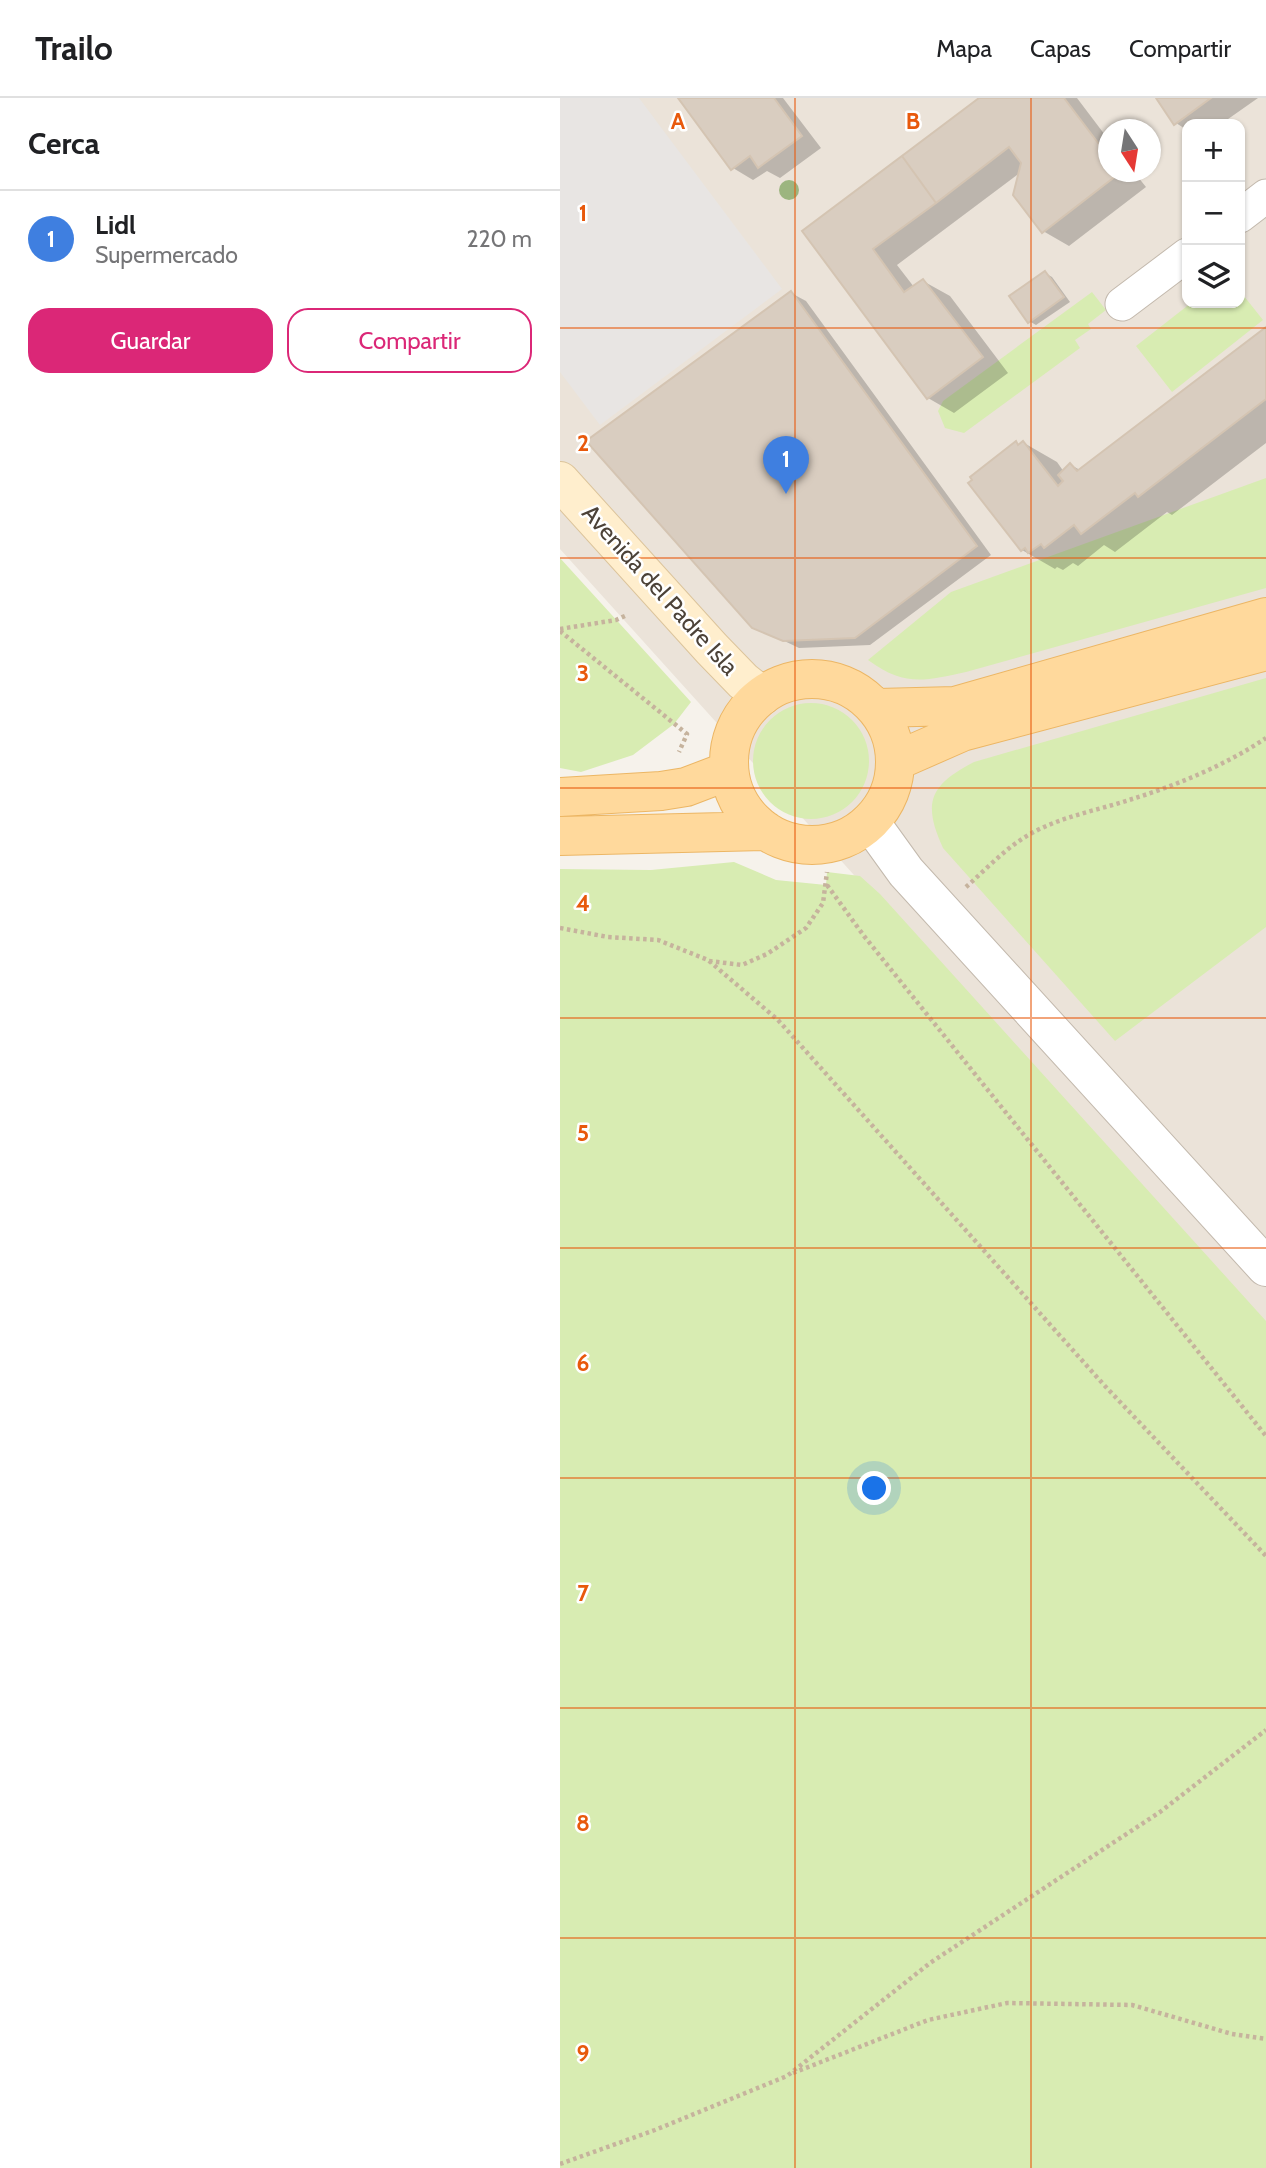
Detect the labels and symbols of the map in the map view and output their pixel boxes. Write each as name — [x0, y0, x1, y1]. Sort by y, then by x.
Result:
text: A — [671, 107, 686, 135]
text: B — [906, 107, 920, 135]
north arrow — [1098, 119, 1161, 182]
text: 1 — [579, 199, 587, 227]
text: 2 — [577, 429, 589, 457]
pin: 1 — [763, 436, 809, 494]
street label: Avenida del Padre Isla — [576, 498, 745, 681]
text: 3 — [577, 659, 589, 687]
text: 4 — [576, 889, 590, 917]
text: 5 — [577, 1119, 589, 1147]
text: 6 — [577, 1349, 589, 1377]
your location — [857, 1471, 891, 1505]
text: 7 — [577, 1579, 589, 1607]
text: 8 — [576, 1809, 590, 1837]
text: 9 — [577, 2039, 589, 2067]

